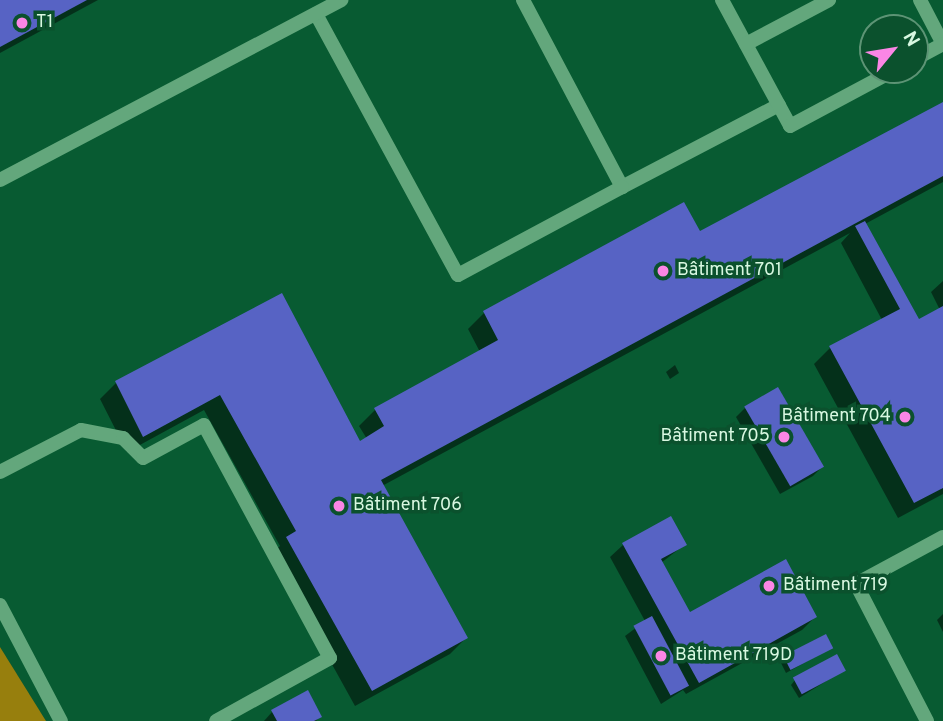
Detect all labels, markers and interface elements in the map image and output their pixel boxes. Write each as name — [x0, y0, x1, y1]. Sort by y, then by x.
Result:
place label: T1 — [36, 12, 54, 34]
north arrow — [859, 14, 929, 84]
marker: T1 — [14, 15, 30, 31]
text: N — [897, 28, 924, 51]
place label: Bâtiment 701 — [677, 260, 783, 282]
marker: Bâtiment 701 — [655, 263, 671, 279]
place label: Bâtiment 704 — [781, 406, 891, 428]
marker: Bâtiment 704 — [897, 409, 913, 425]
place label: Bâtiment 705 — [660, 426, 770, 448]
marker: Bâtiment 705 — [776, 429, 792, 445]
place label: Bâtiment 706 — [353, 495, 463, 517]
marker: Bâtiment 706 — [331, 498, 347, 514]
place label: Bâtiment 719 — [783, 575, 889, 597]
marker: Bâtiment 719 — [761, 578, 777, 594]
place label: Bâtiment 719D — [675, 645, 793, 667]
marker: Bâtiment 719D — [653, 648, 669, 664]

